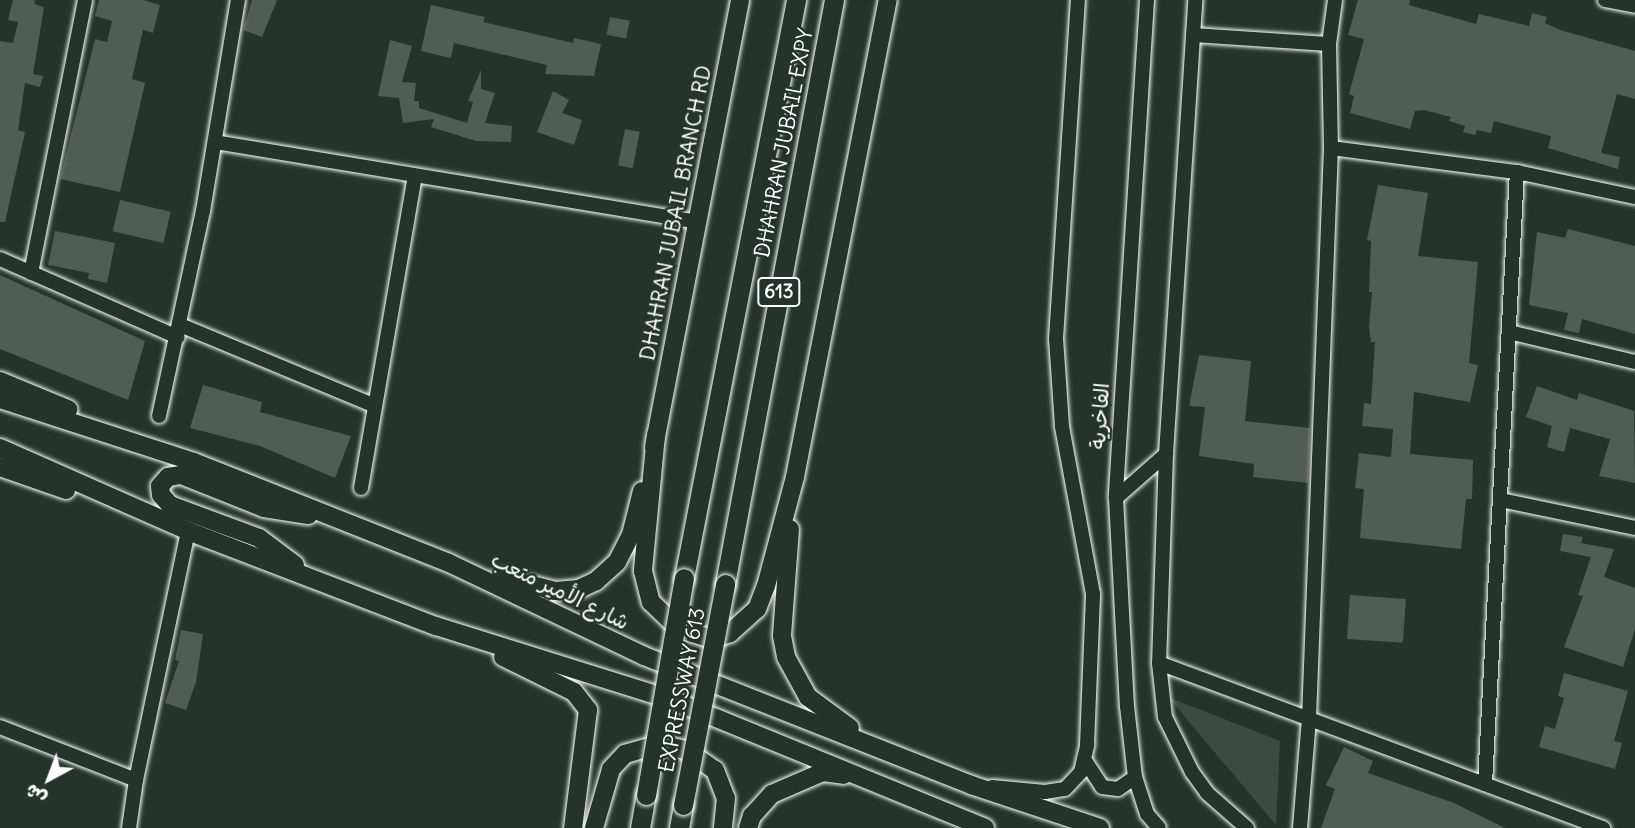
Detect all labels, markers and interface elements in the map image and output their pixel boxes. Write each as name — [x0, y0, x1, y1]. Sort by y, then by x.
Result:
street label: DHAHRAN JUBAIL EXPY — [749, 26, 819, 260]
street label: DHAHRAN JUBAIL BRANCH RD — [635, 63, 717, 363]
road number: 613 — [756, 276, 802, 308]
street label: الفاخرية — [1085, 382, 1115, 450]
street label: شارع الأمير متعب — [487, 547, 633, 635]
street label: EXPRESSWAY 613 — [654, 606, 710, 774]
north arrow — [14, 744, 84, 814]
text: ش — [19, 779, 51, 811]

